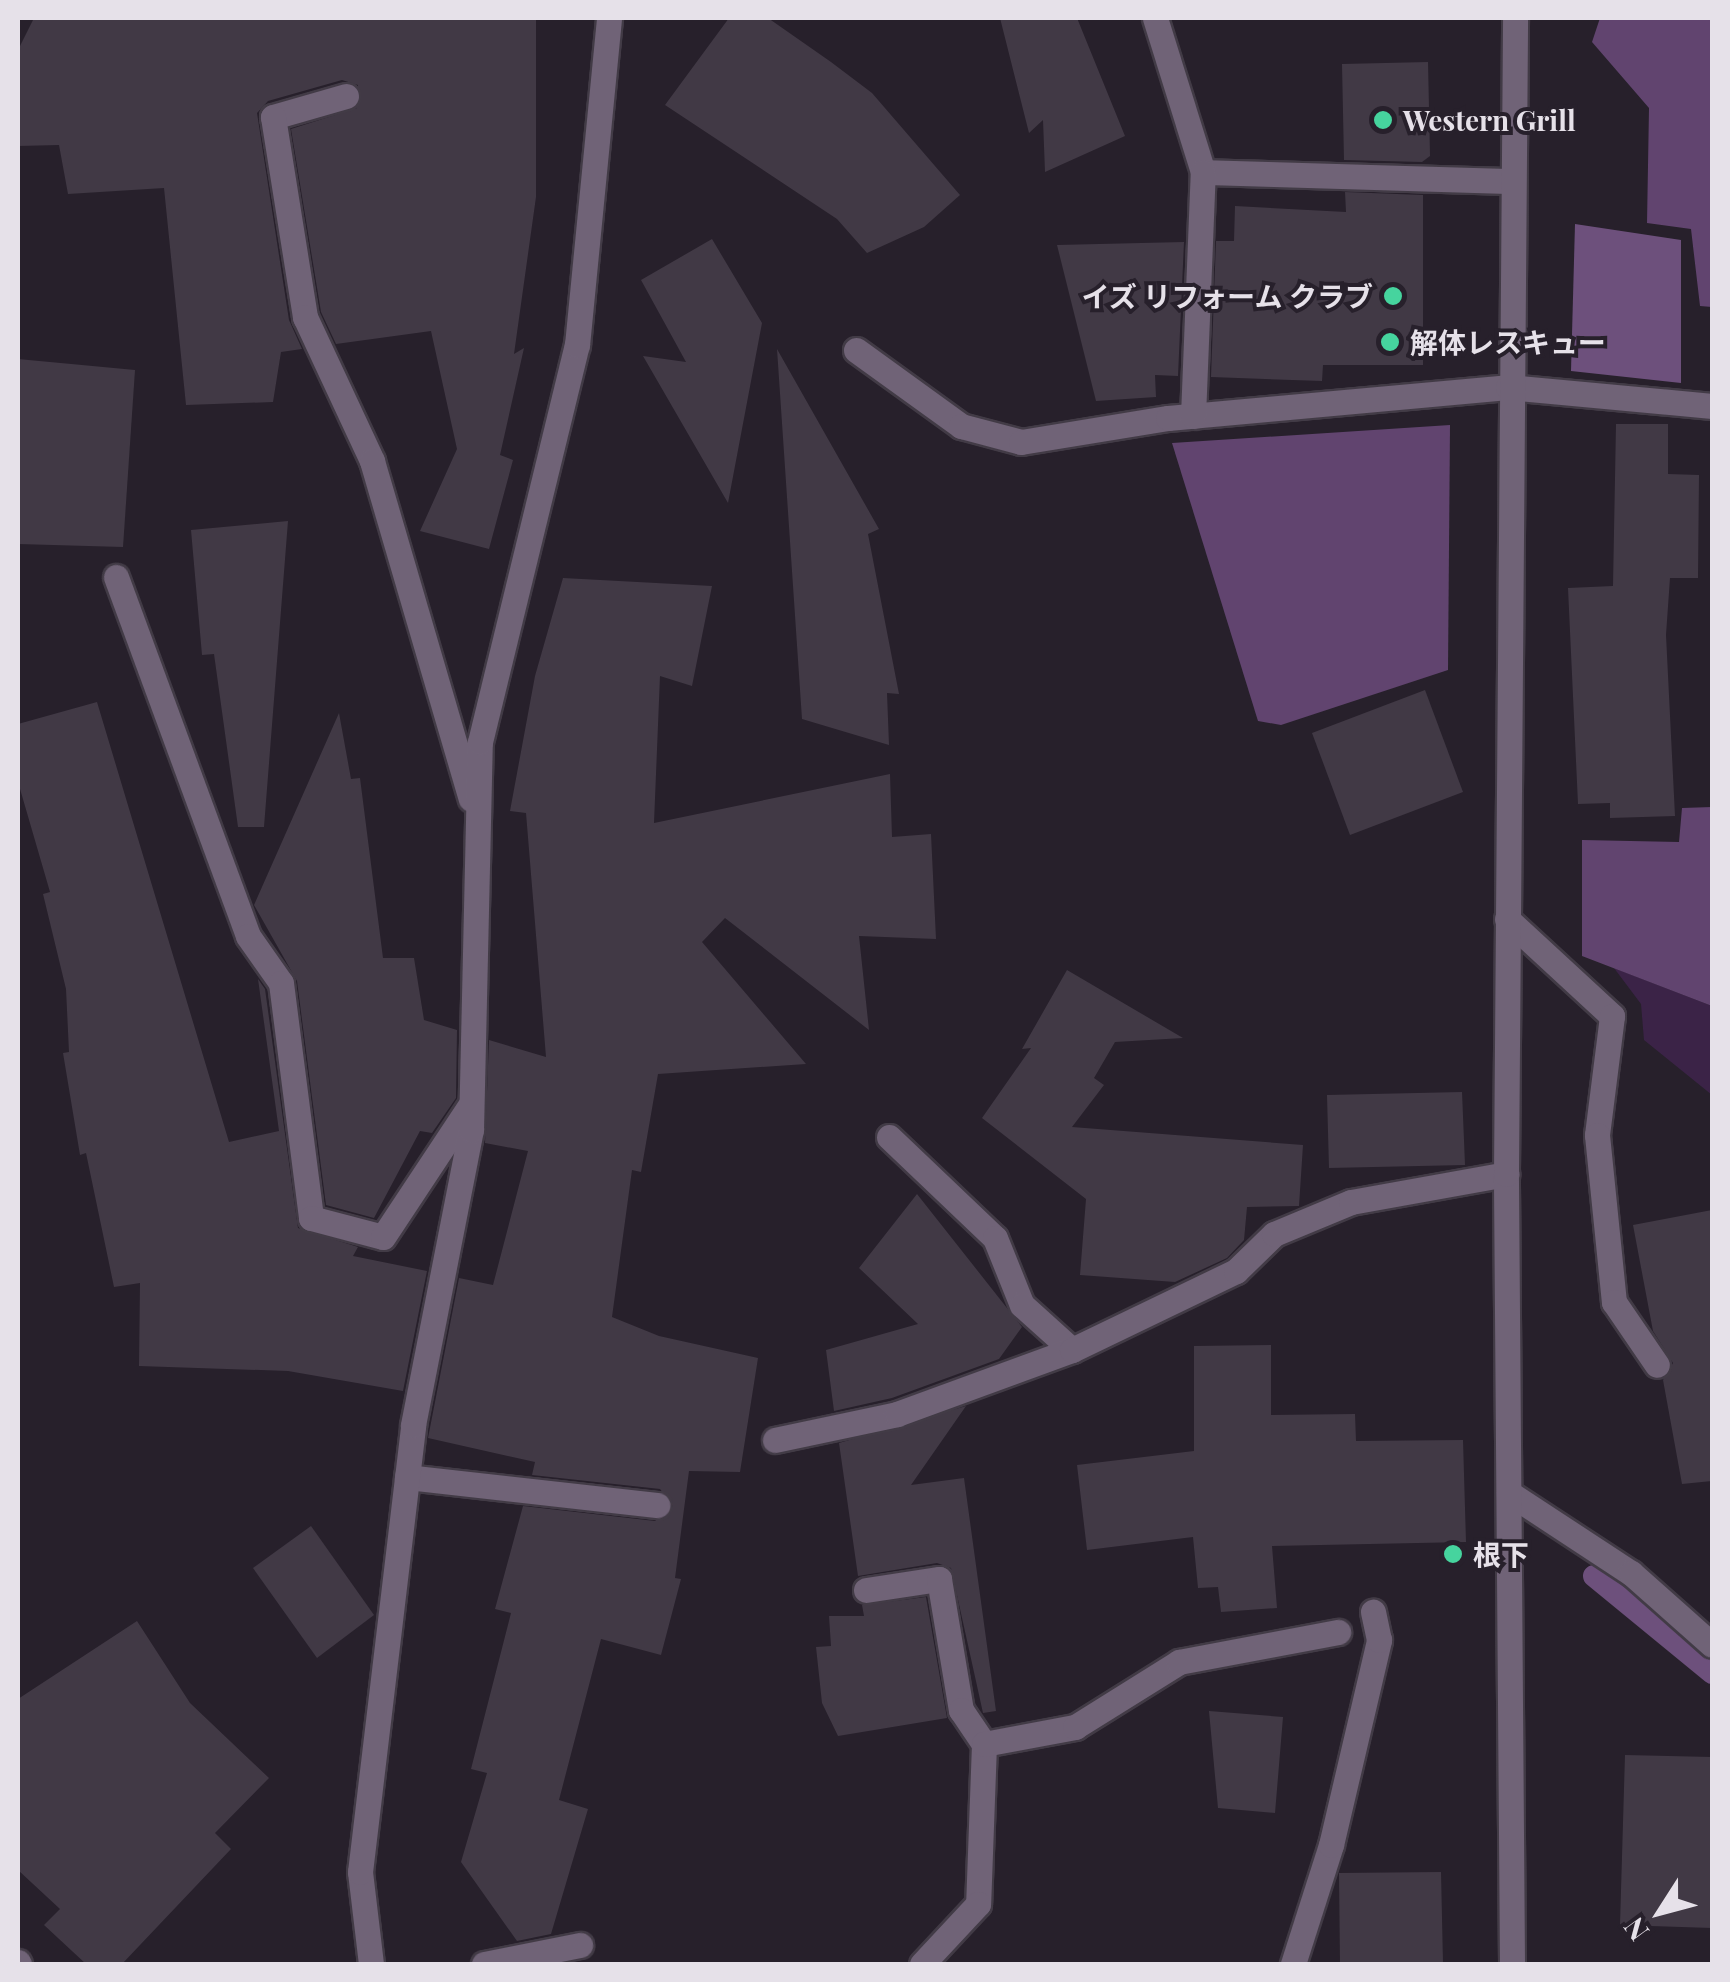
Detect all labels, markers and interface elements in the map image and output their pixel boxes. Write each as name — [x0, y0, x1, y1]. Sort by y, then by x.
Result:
place label: Western Grill — [1403, 103, 1576, 137]
marker: Western Grill — [1372, 109, 1394, 131]
place label: イズ リフォーム クラブ — [1080, 279, 1373, 313]
marker: イズ リフォーム クラブ — [1382, 285, 1404, 307]
place label: 解体レスキュー — [1410, 325, 1606, 359]
marker: 解体レスキュー — [1379, 331, 1401, 353]
place label: 根下 — [1473, 1537, 1529, 1571]
marker: 根下 — [1442, 1543, 1464, 1565]
north arrow — [1610, 1862, 1710, 1962]
text: N — [1614, 1911, 1656, 1949]

